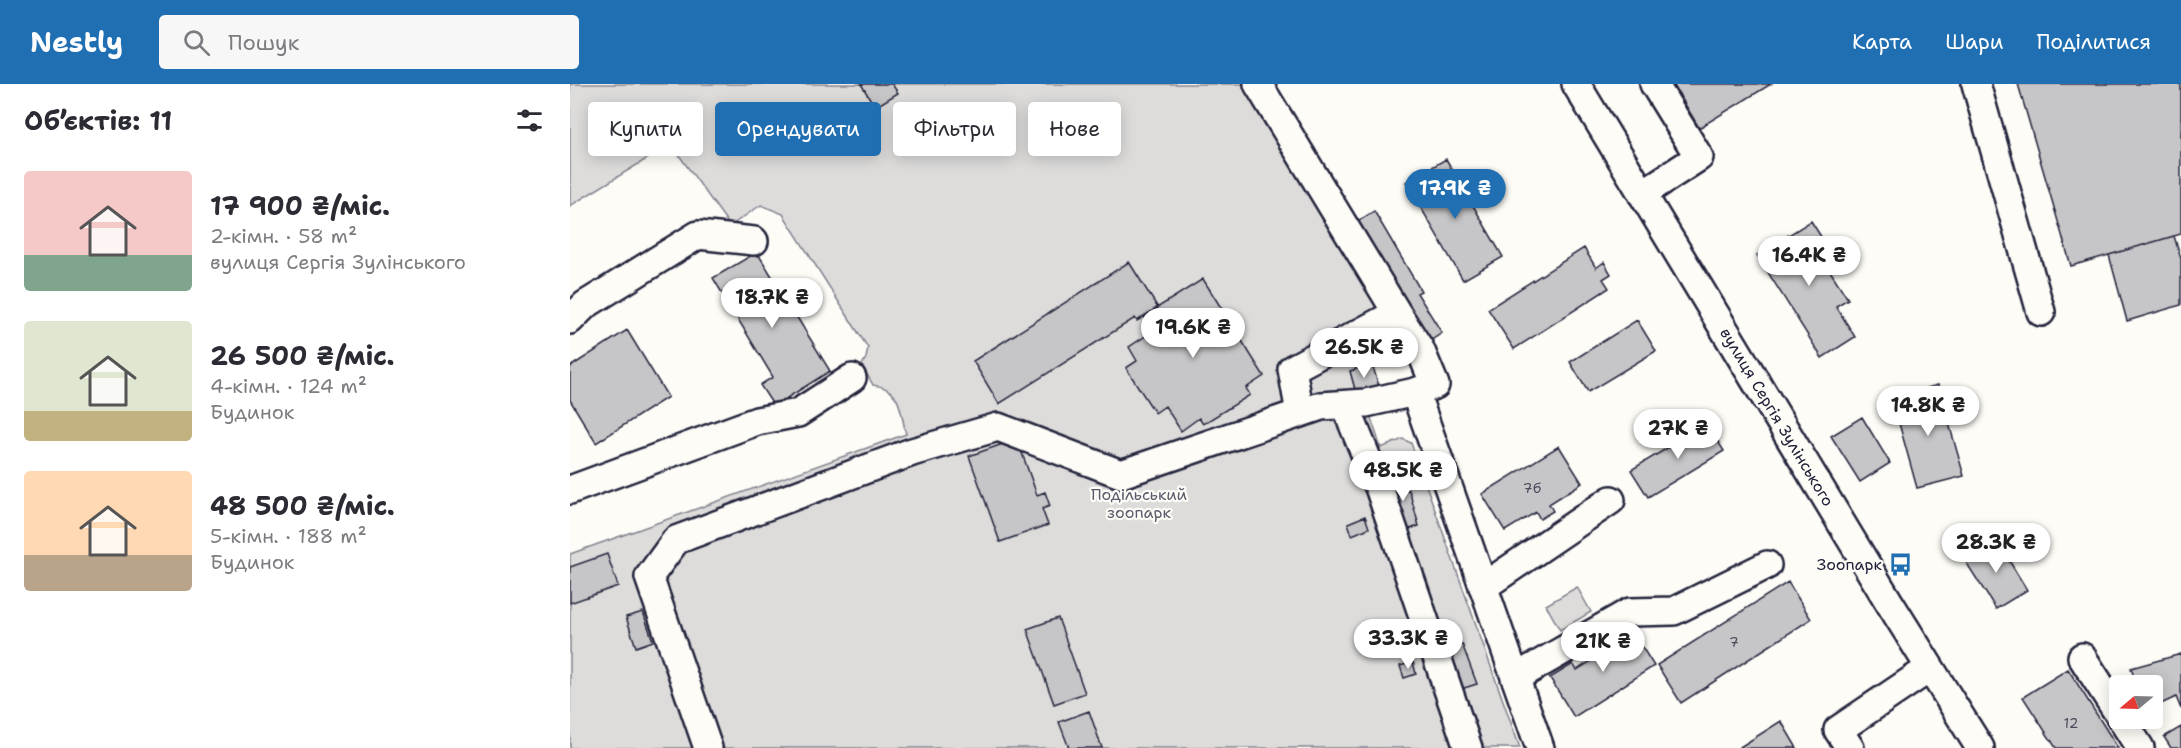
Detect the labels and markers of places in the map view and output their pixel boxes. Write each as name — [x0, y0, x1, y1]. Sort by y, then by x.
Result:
pin: 17.9K ₴ — [1400, 169, 1510, 220]
pin: 16.4K ₴ — [1754, 236, 1864, 287]
pin: 18.7K ₴ — [717, 278, 827, 329]
pin: 19.6K ₴ — [1138, 308, 1248, 359]
pin: 26.5K ₴ — [1309, 328, 1419, 379]
pin: 14.8K ₴ — [1873, 386, 1983, 437]
pin: 27K ₴ — [1636, 409, 1720, 460]
pin: 48.5K ₴ — [1348, 451, 1458, 502]
pin: 28.3K ₴ — [1941, 523, 2051, 574]
bus stop icon: Зоопарк — [1887, 551, 1913, 577]
place label: Зоопарк — [1817, 554, 1883, 575]
pin: 33.3K ₴ — [1353, 619, 1463, 670]
pin: 21K ₴ — [1561, 622, 1645, 673]

